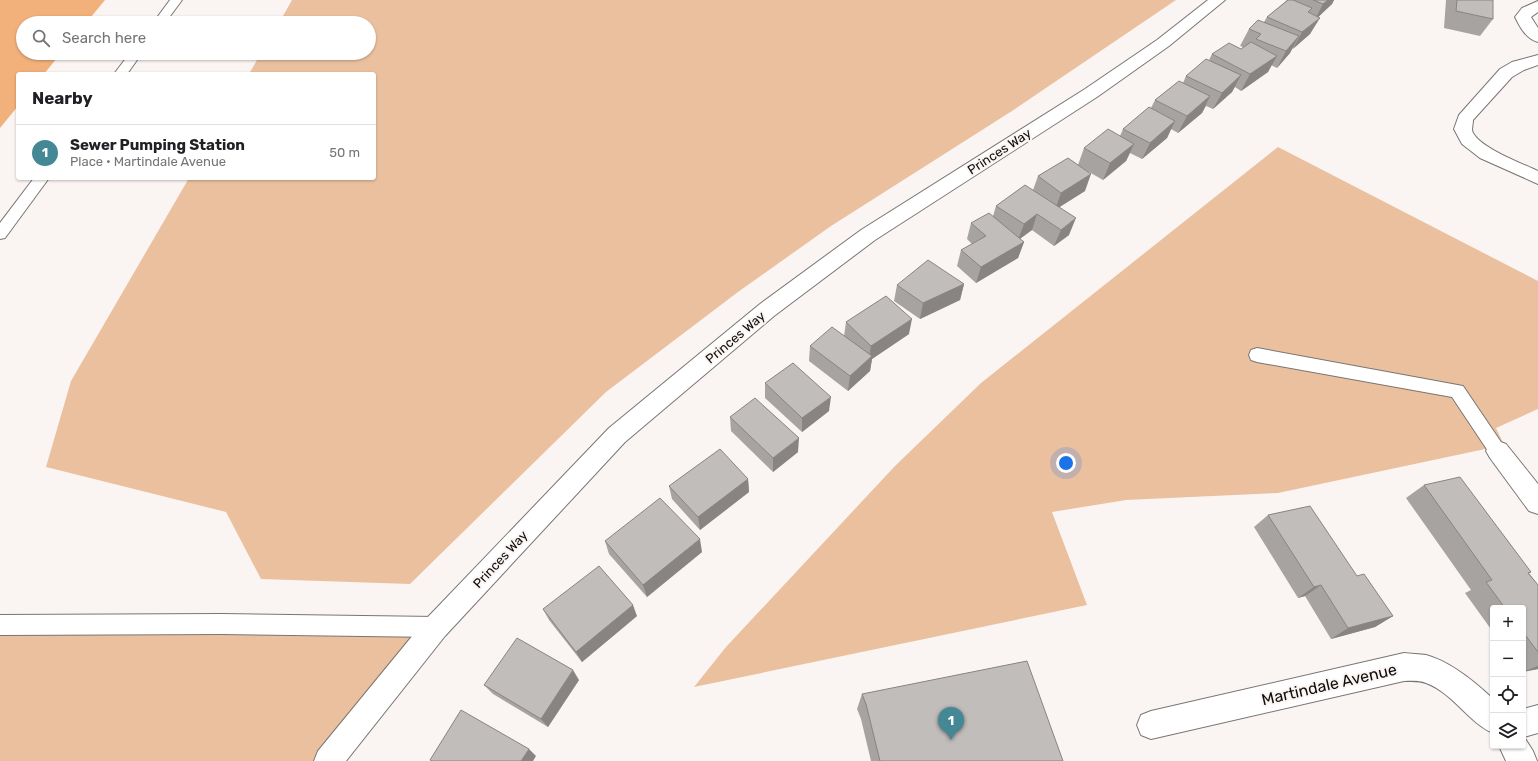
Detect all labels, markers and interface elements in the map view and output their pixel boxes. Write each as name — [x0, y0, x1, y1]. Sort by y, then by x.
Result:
search box — [16, 16, 376, 60]
icon: search — [30, 27, 52, 49]
text: Search here — [62, 29, 146, 47]
text: Nearby — [32, 88, 93, 108]
street label: Princes Way — [965, 125, 1034, 178]
text: Sewer Pumping Station — [70, 136, 245, 154]
text: 1 — [42, 145, 48, 160]
text: 50 m — [329, 145, 360, 160]
text: Place · Martindale Avenue — [70, 154, 226, 169]
street label: Princes Way — [703, 308, 768, 366]
your location — [1056, 453, 1076, 473]
street label: Princes Way — [470, 528, 531, 591]
map controls — [1490, 605, 1526, 749]
button: + — [1490, 605, 1526, 641]
button: − — [1490, 641, 1526, 677]
street label: Martindale Avenue — [1260, 660, 1399, 709]
button: locate — [1490, 677, 1526, 713]
pin: 1 — [938, 707, 964, 740]
button: layers — [1490, 713, 1526, 749]

